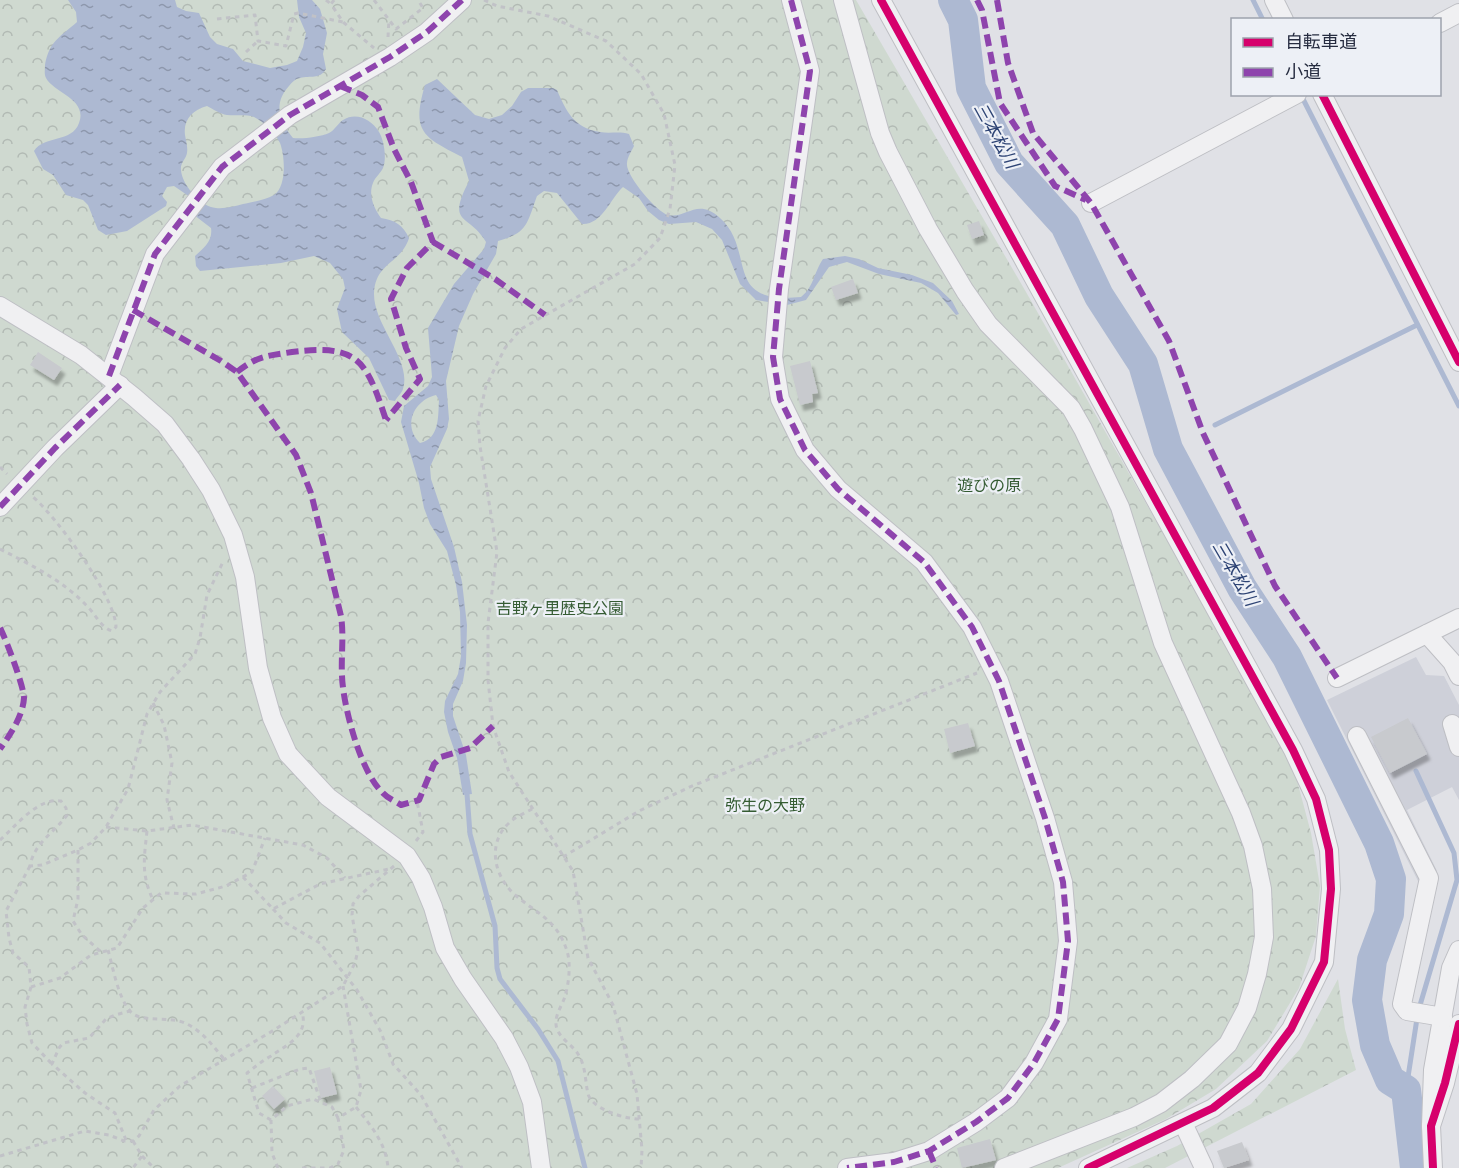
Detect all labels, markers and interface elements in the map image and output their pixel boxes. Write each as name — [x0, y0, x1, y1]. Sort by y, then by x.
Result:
legend — [1231, 18, 1441, 96]
text: 自転車道 — [1285, 30, 1357, 52]
text: 小道 — [1285, 60, 1321, 82]
water label: 三本松川 — [970, 98, 1025, 174]
park label: 遊びの原 — [957, 475, 1021, 495]
water label: 三本松川 — [1208, 536, 1265, 611]
park label: 吉野ヶ里歴史公園 — [496, 598, 624, 618]
park label: 弥生の大野 — [725, 795, 805, 815]

